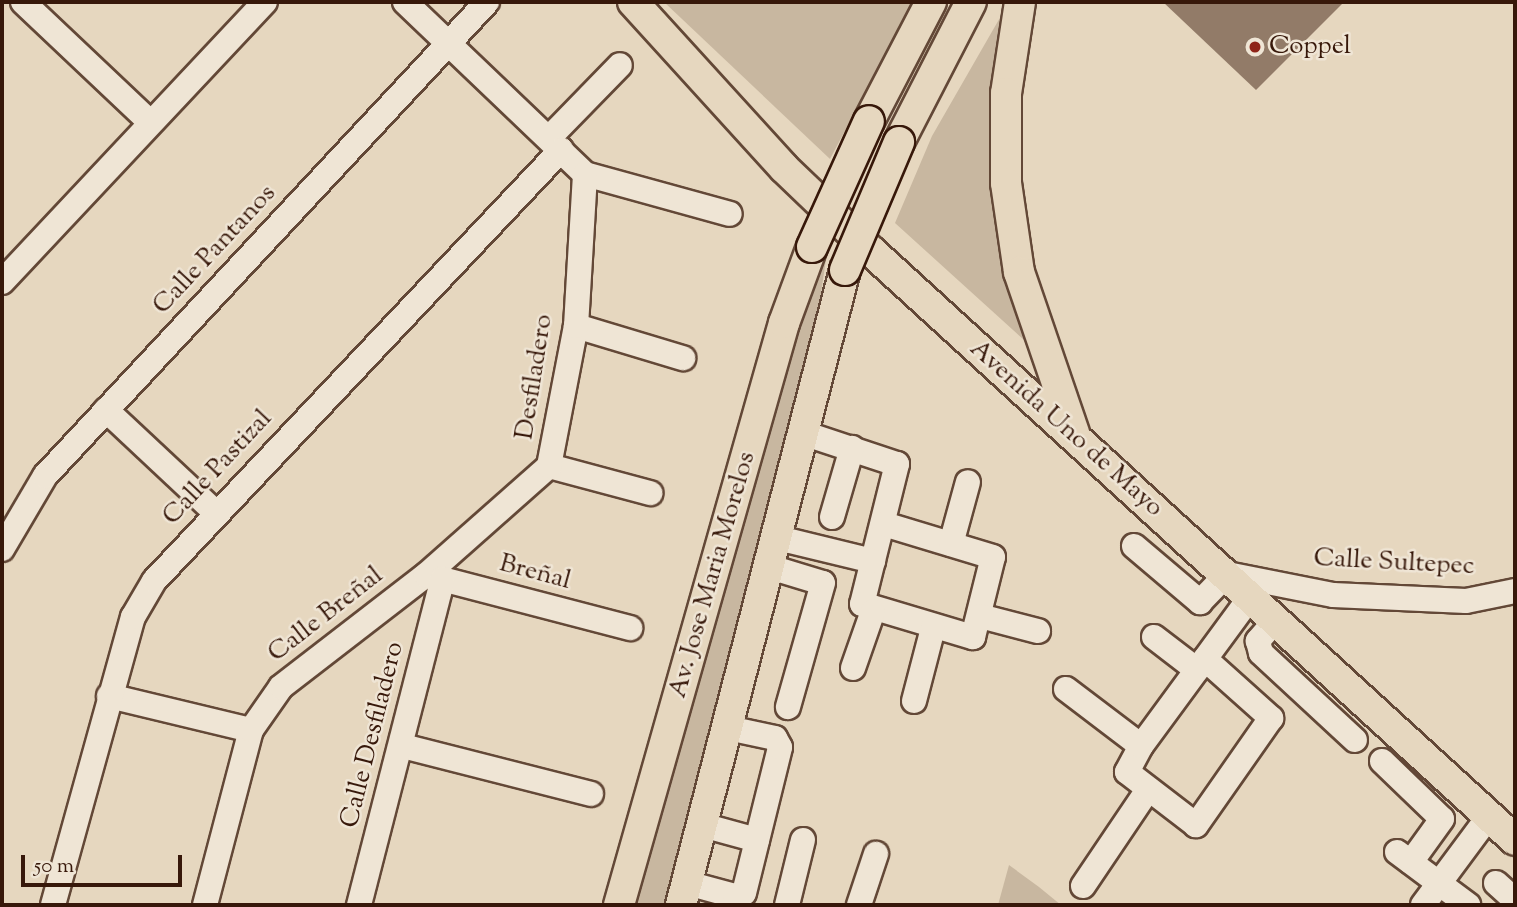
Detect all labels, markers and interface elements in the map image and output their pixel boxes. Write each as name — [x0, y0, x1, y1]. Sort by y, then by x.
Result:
place label: Coppel — [1269, 31, 1351, 63]
marker: Coppel — [1247, 39, 1263, 55]
street label: Calle Pantanos — [147, 179, 283, 321]
street label: Desfiladero — [510, 312, 560, 442]
street label: Avenida Uno de Mayo — [963, 334, 1169, 524]
street label: Calle Pastizal — [157, 404, 279, 532]
street label: Av. Jose Maria Morelos — [663, 448, 763, 702]
street label: Calle Sultepec — [1313, 543, 1475, 583]
street label: Breñal — [496, 549, 574, 597]
street label: Calle Breñal — [262, 560, 390, 670]
street label: Calle Desfiladero — [335, 639, 411, 831]
scale bar — [24, 841, 186, 885]
text: 50 m — [34, 852, 74, 882]

